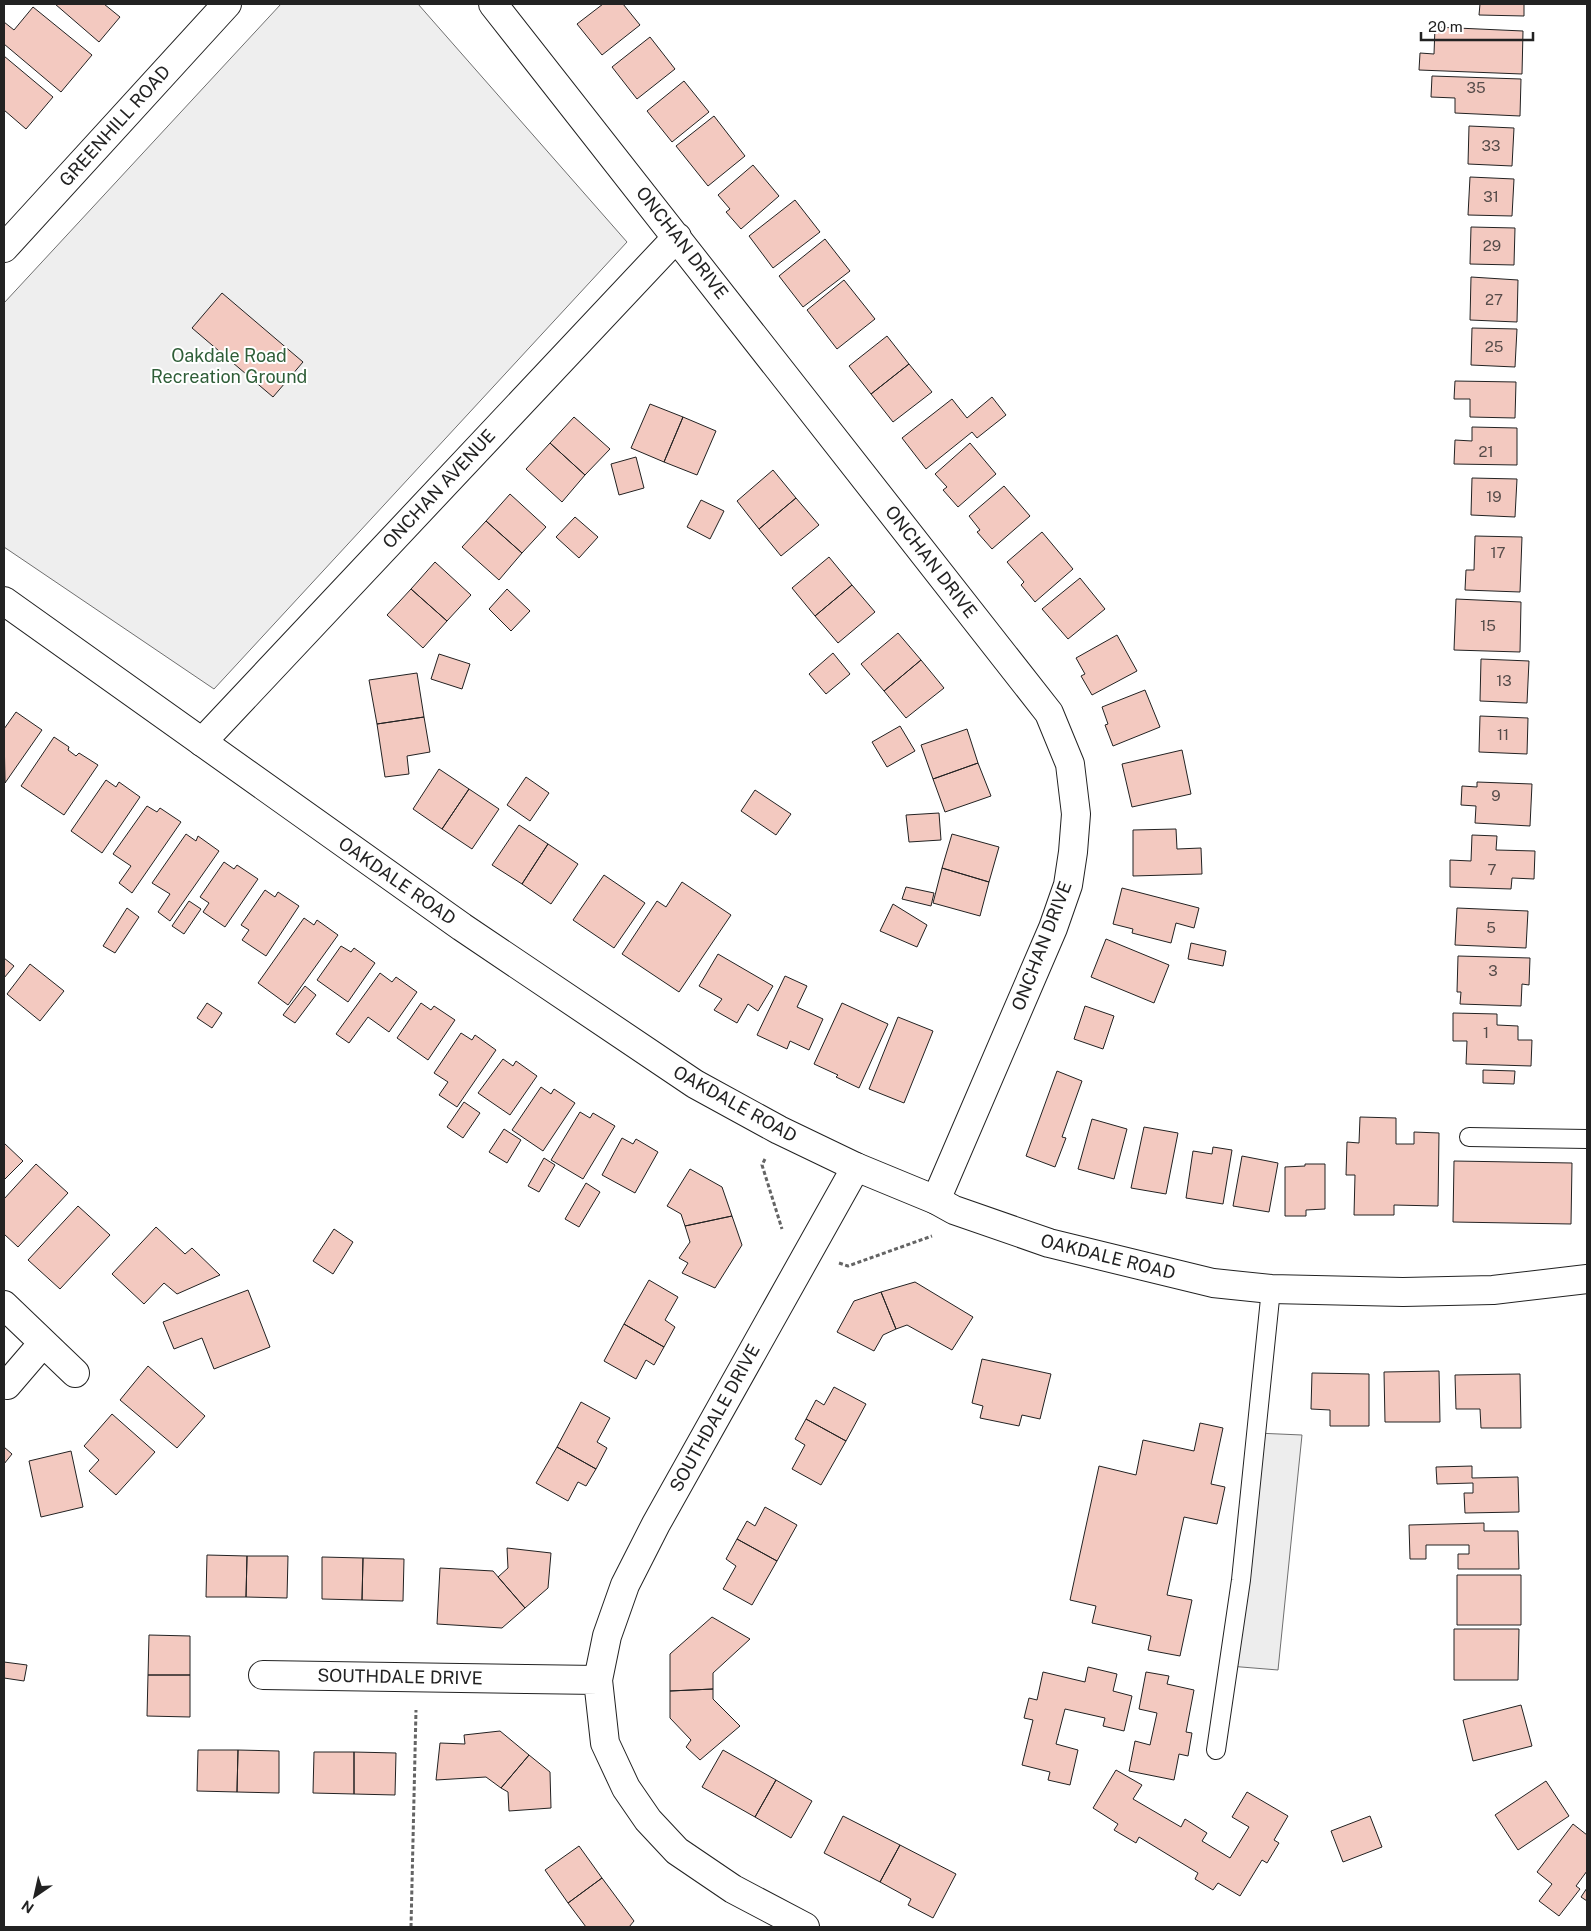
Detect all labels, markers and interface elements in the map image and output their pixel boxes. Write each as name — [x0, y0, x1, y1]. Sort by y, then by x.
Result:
scale bar — [1421, 10, 1534, 42]
text: 20 m — [1428, 18, 1463, 35]
street label: GREENHILL ROAD — [55, 61, 174, 190]
house number: 35 — [1466, 79, 1486, 96]
house number: 33 — [1482, 137, 1500, 154]
street label: ONCHAN DRIVE — [632, 182, 733, 303]
house number: 31 — [1483, 188, 1499, 205]
house number: 29 — [1483, 237, 1501, 254]
house number: 27 — [1485, 291, 1503, 308]
house number: 25 — [1485, 338, 1503, 355]
park label: Oakdale Road Recreation Ground — [151, 345, 307, 387]
street label: ONCHAN AVENUE — [378, 425, 499, 553]
house number: 21 — [1478, 443, 1494, 460]
house number: 19 — [1486, 488, 1502, 505]
street label: ONCHAN DRIVE — [881, 501, 982, 622]
house number: 17 — [1490, 544, 1506, 561]
house number: 15 — [1480, 617, 1496, 634]
house number: 13 — [1496, 672, 1512, 689]
house number: 11 — [1497, 726, 1509, 743]
house number: 9 — [1491, 787, 1501, 804]
street label: OAKDALE ROAD — [335, 832, 460, 929]
house number: 7 — [1487, 861, 1497, 878]
street label: ONCHAN DRIVE — [1007, 878, 1076, 1013]
house number: 5 — [1486, 919, 1496, 936]
house number: 3 — [1488, 962, 1498, 979]
house number: 1 — [1483, 1024, 1489, 1041]
street label: OAKDALE ROAD — [670, 1061, 801, 1146]
street label: OAKDALE ROAD — [1039, 1230, 1178, 1283]
street label: SOUTHDALE DRIVE — [665, 1340, 764, 1495]
street label: SOUTHDALE DRIVE — [317, 1665, 483, 1688]
north arrow — [10, 1871, 60, 1921]
text: N — [19, 1897, 37, 1916]

